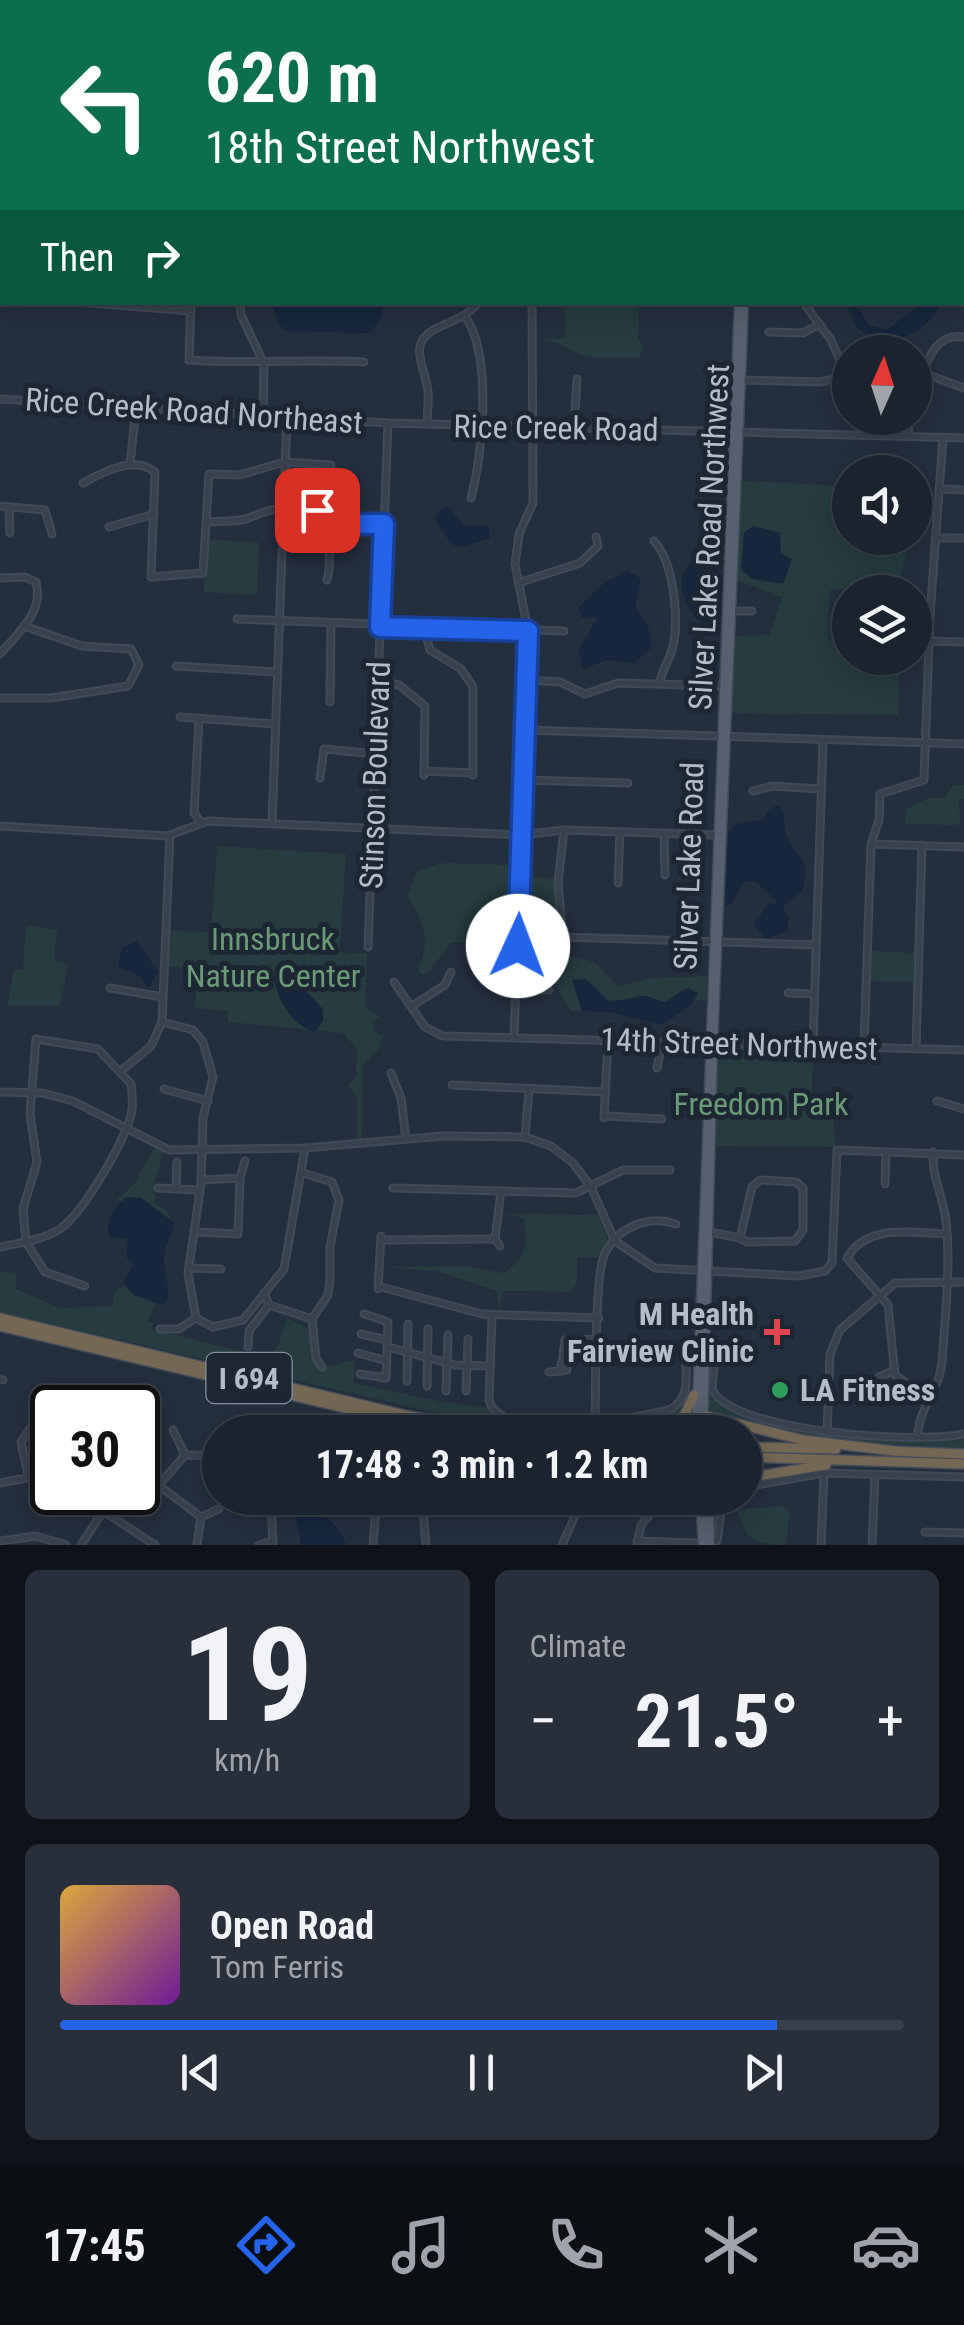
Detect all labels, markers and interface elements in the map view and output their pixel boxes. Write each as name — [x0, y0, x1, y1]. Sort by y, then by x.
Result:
text: 620 m — [205, 37, 379, 119]
icon: left — [40, 40, 170, 170]
text: 18th Street Northwest — [205, 121, 595, 174]
icon: right — [134, 230, 189, 285]
text: Then — [40, 236, 114, 280]
north arrow — [832, 335, 932, 435]
map controls — [832, 335, 932, 675]
street label: Silver Lake Road Northwest — [681, 363, 737, 711]
street label: Rice Creek Road Northeast — [24, 380, 364, 442]
street label: Rice Creek Road — [453, 407, 659, 449]
button: sound — [832, 455, 932, 555]
pin — [275, 468, 360, 553]
icon: arrive — [290, 483, 345, 538]
button: layers — [832, 575, 932, 675]
street label: Stinson Boulevard — [352, 661, 398, 889]
street label: Silver Lake Road — [666, 761, 712, 971]
position arrow — [466, 894, 570, 998]
park label: Innsbruck Nature Center — [186, 920, 361, 995]
street label: 14th Street Northwest — [600, 1020, 878, 1068]
park label: Freedom Park — [674, 1085, 849, 1123]
place label: M Health Fairview Clinic — [567, 1295, 754, 1370]
marker: M Health Fairview Clinic — [764, 1319, 790, 1345]
road number: I 694 — [206, 1353, 292, 1403]
place label: LA Fitness — [800, 1371, 935, 1409]
marker: LA Fitness — [769, 1379, 791, 1401]
speed limit sign: 30 — [30, 1385, 160, 1515]
text: 17:48 · 3 min · 1.2 km — [316, 1443, 648, 1487]
text: 19 — [182, 1599, 313, 1752]
text: Climate — [530, 1627, 626, 1665]
text: 21.5° — [635, 1677, 799, 1765]
text: − — [530, 1689, 557, 1753]
text: + — [877, 1689, 904, 1753]
text: km/h — [214, 1741, 280, 1779]
text: Open Road — [210, 1904, 374, 1948]
text: Tom Ferris — [210, 1948, 344, 1986]
icon: previous — [173, 2045, 228, 2100]
icon: pause — [454, 2045, 509, 2100]
icon: next — [736, 2045, 791, 2100]
icon: directions — [231, 2210, 301, 2280]
icon: music — [386, 2210, 456, 2280]
icon: phone — [541, 2210, 611, 2280]
icon: climate — [696, 2210, 766, 2280]
icon: car — [851, 2210, 921, 2280]
text: 17:45 — [43, 2219, 146, 2272]

